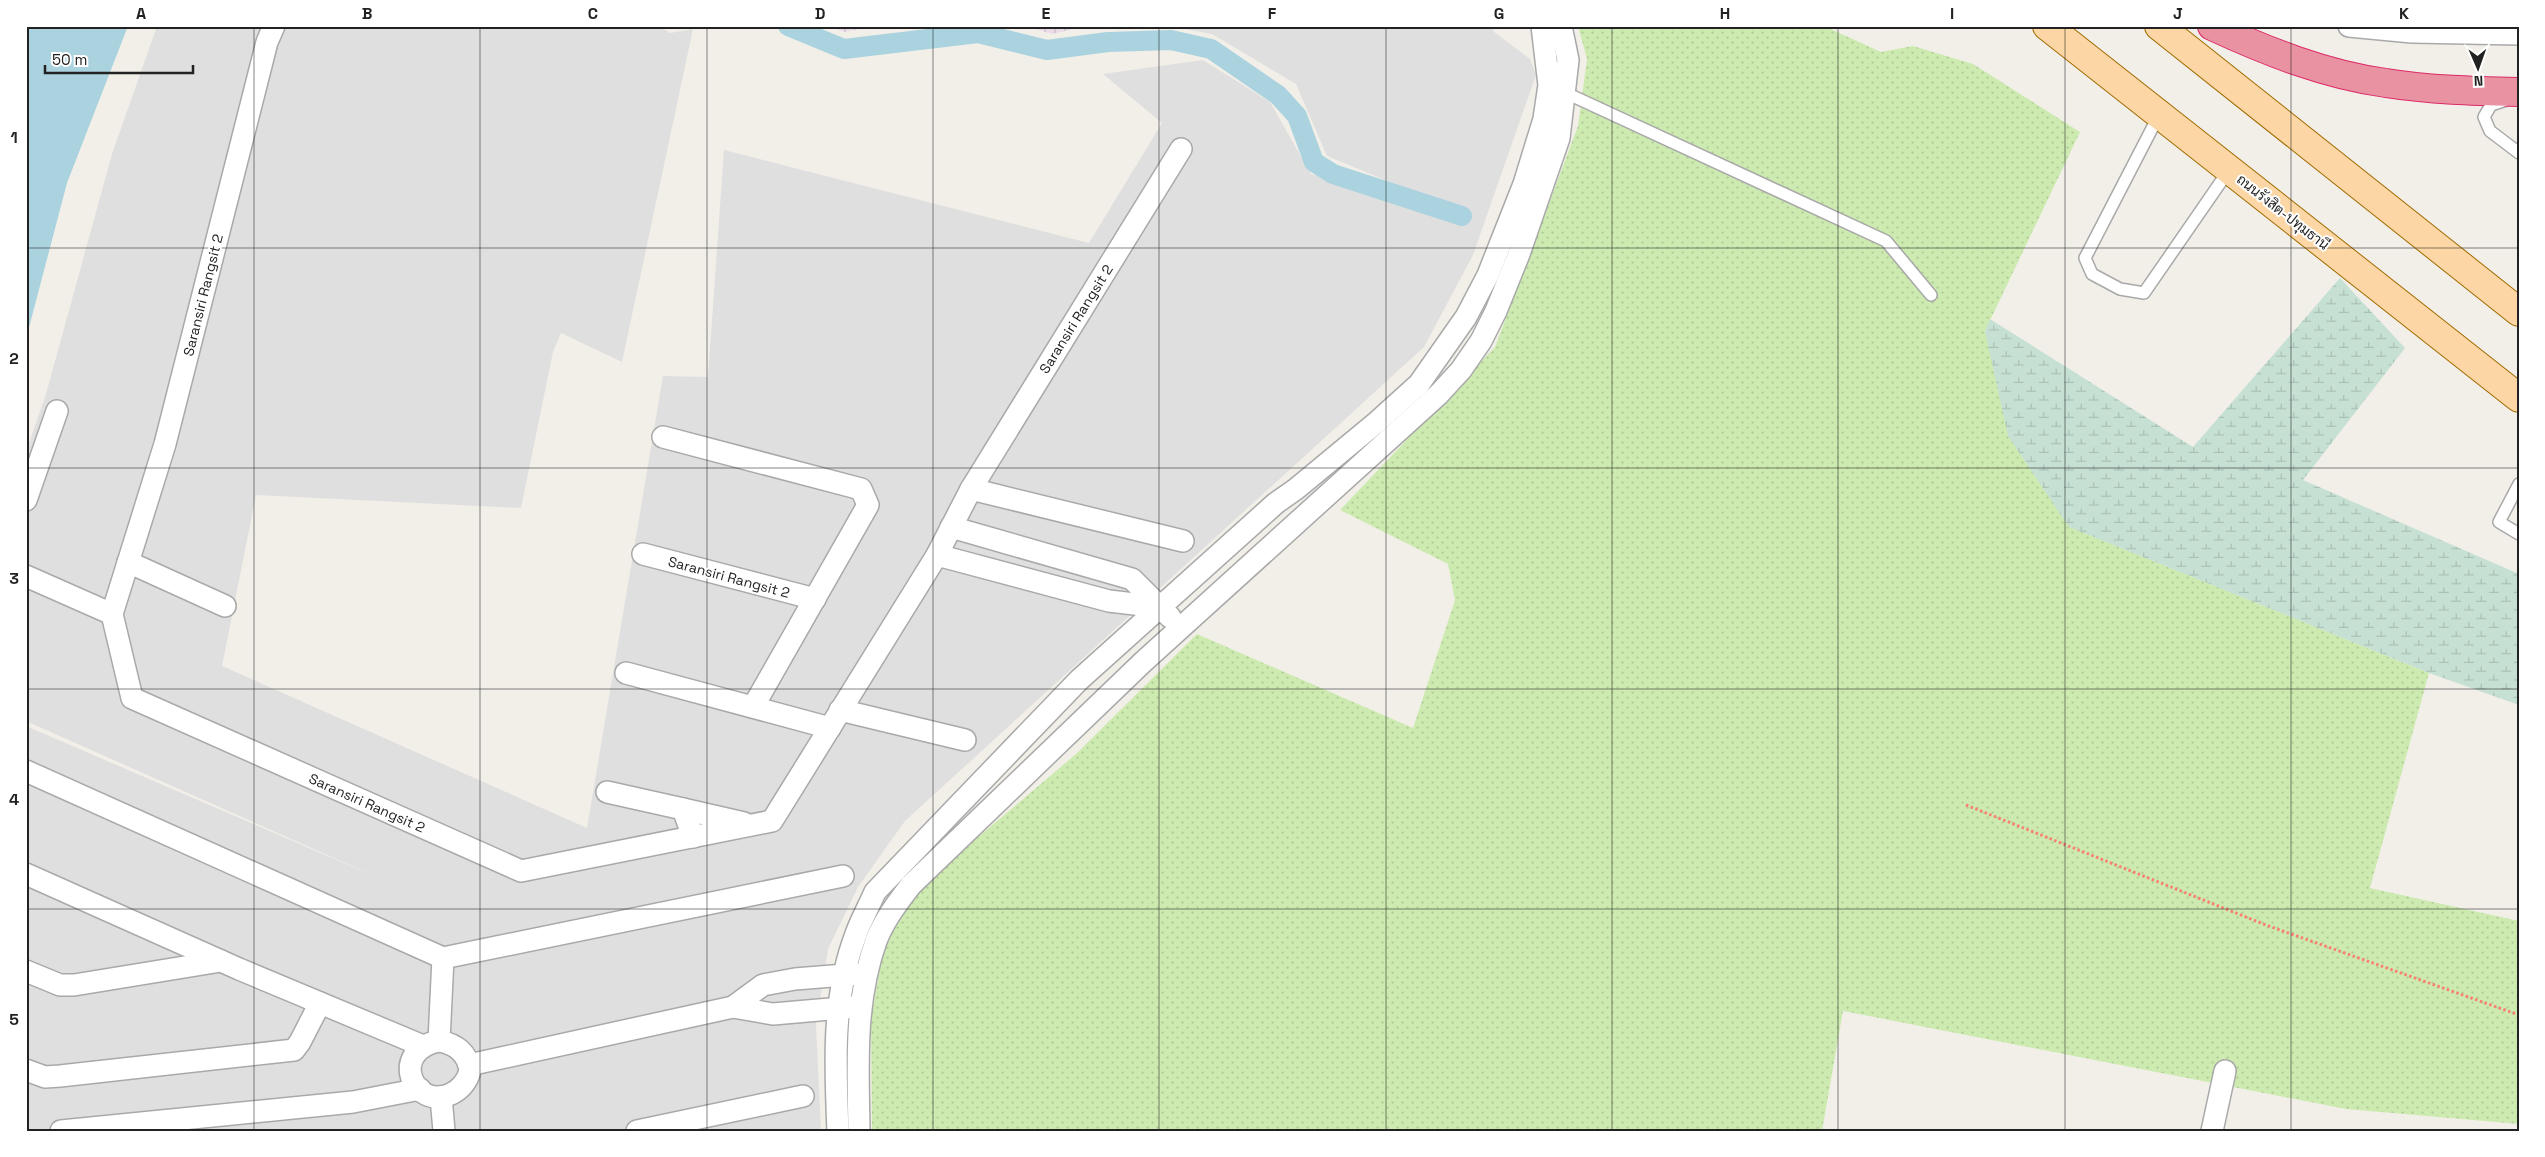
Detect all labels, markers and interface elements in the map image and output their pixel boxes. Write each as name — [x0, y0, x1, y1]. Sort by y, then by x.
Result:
text: A — [136, 3, 146, 24]
text: B — [362, 3, 372, 24]
text: C — [588, 3, 598, 24]
text: D — [815, 3, 825, 24]
text: E — [1042, 3, 1051, 24]
text: F — [1268, 3, 1277, 24]
text: G — [1494, 3, 1504, 24]
text: H — [1720, 3, 1730, 24]
text: I — [1950, 3, 1954, 24]
text: J — [2173, 3, 2183, 24]
text: K — [2399, 3, 2409, 24]
scale bar — [45, 42, 192, 74]
north arrow — [2452, 42, 2502, 92]
text: 50 m — [52, 50, 87, 69]
text: N — [2473, 72, 2483, 90]
text: 1 — [10, 127, 18, 148]
street label: ถนนรังสิต-ปทุมธานี — [2233, 170, 2333, 255]
street label: Saransiri Rangsit 2 — [179, 232, 227, 358]
street label: Saransiri Rangsit 2 — [1035, 261, 1117, 377]
text: 2 — [9, 348, 19, 369]
street label: Saransiri Rangsit 2 — [666, 552, 792, 602]
text: 3 — [9, 568, 19, 589]
street label: Saransiri Rangsit 2 — [306, 769, 428, 837]
text: 4 — [9, 789, 19, 810]
text: 5 — [9, 1009, 19, 1030]

